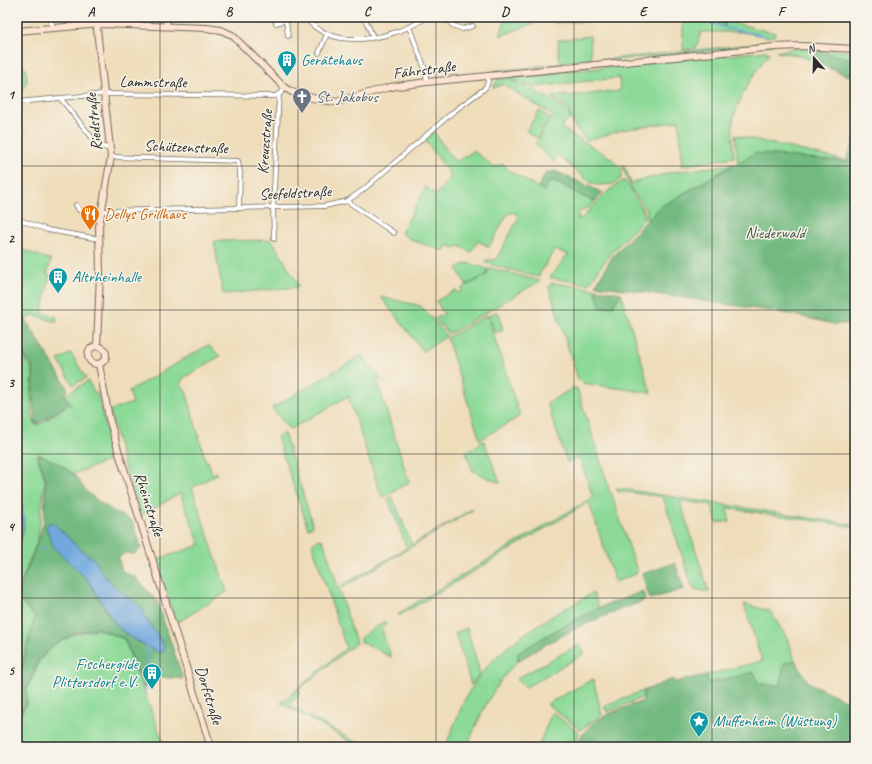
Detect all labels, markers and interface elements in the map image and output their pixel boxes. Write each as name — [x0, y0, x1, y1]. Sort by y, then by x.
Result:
text: A — [88, 4, 96, 20]
text: B — [226, 4, 234, 20]
text: C — [364, 4, 372, 20]
text: D — [501, 4, 510, 20]
text: E — [640, 4, 649, 20]
text: F — [778, 4, 787, 20]
north arrow — [794, 38, 834, 78]
text: N — [805, 40, 818, 56]
building icon: Gerätehaus — [276, 49, 298, 77]
place label: Gerätehaus — [301, 50, 364, 70]
street label: Fährstraße — [392, 56, 458, 84]
street label: Lammstraße — [119, 71, 188, 93]
church icon: St. Jakobus — [291, 86, 313, 114]
text: 1 — [8, 87, 16, 103]
place label: St. Jakobus — [316, 87, 380, 107]
street label: Riedstraße — [81, 90, 107, 152]
street label: Kreuzstraße — [253, 107, 277, 175]
street label: Schützenstraße — [144, 136, 230, 159]
street label: Seefeldstraße — [259, 181, 333, 205]
restaurant icon: Dellys Grillhaus — [79, 203, 101, 231]
place label: Dellys Grillhaus — [104, 204, 188, 224]
park label: Niederwald — [745, 223, 808, 243]
text: 2 — [8, 231, 15, 247]
building icon: Altrheinhalle — [47, 266, 69, 294]
place label: Altrheinhalle — [72, 267, 143, 287]
text: 3 — [8, 375, 15, 391]
street label: Rheinstraße — [129, 469, 169, 540]
text: 4 — [8, 519, 16, 535]
place label: Fischergilde Plittersdorf e.V. — [52, 654, 140, 692]
building icon: Fischergilde Plittersdorf e.V. — [141, 662, 163, 690]
text: 5 — [8, 663, 15, 679]
street label: Dorfstraße — [191, 663, 228, 728]
place icon: Muffenheim (Wüstung) — [688, 710, 710, 738]
place label: Muffenheim (Wüstung) — [713, 711, 837, 731]

